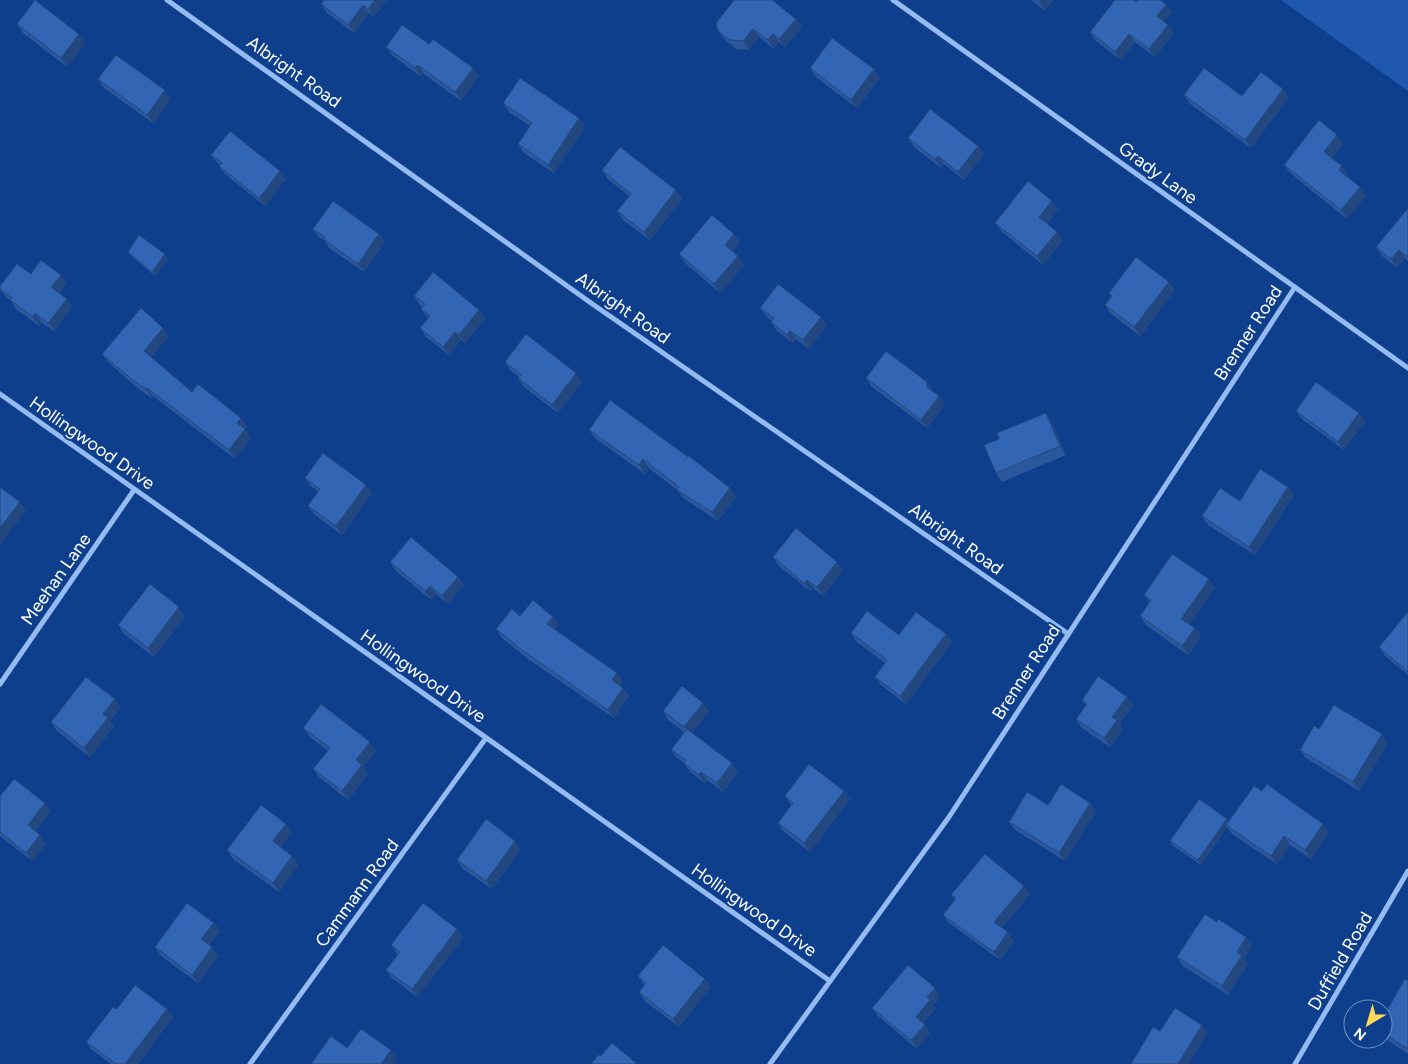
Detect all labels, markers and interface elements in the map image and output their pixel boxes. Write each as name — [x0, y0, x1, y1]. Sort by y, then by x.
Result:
street label: Albright Road — [243, 31, 345, 113]
street label: Grady Lane — [1114, 137, 1202, 209]
street label: Albright Road — [572, 267, 674, 349]
street label: Brenner Road — [1209, 281, 1287, 385]
street label: Hollingwood Drive — [25, 392, 159, 495]
street label: Albright Road — [905, 498, 1007, 580]
street label: Meehan Lane — [16, 529, 96, 629]
street label: Brenner Road — [987, 620, 1065, 724]
street label: Hollingwood Drive — [356, 625, 490, 728]
street label: Cammann Road — [310, 835, 404, 951]
street label: Hollingwood Drive — [687, 859, 821, 962]
street label: Duffield Road — [1303, 908, 1377, 1014]
north arrow — [1343, 999, 1393, 1049]
text: N — [1351, 1024, 1370, 1044]

